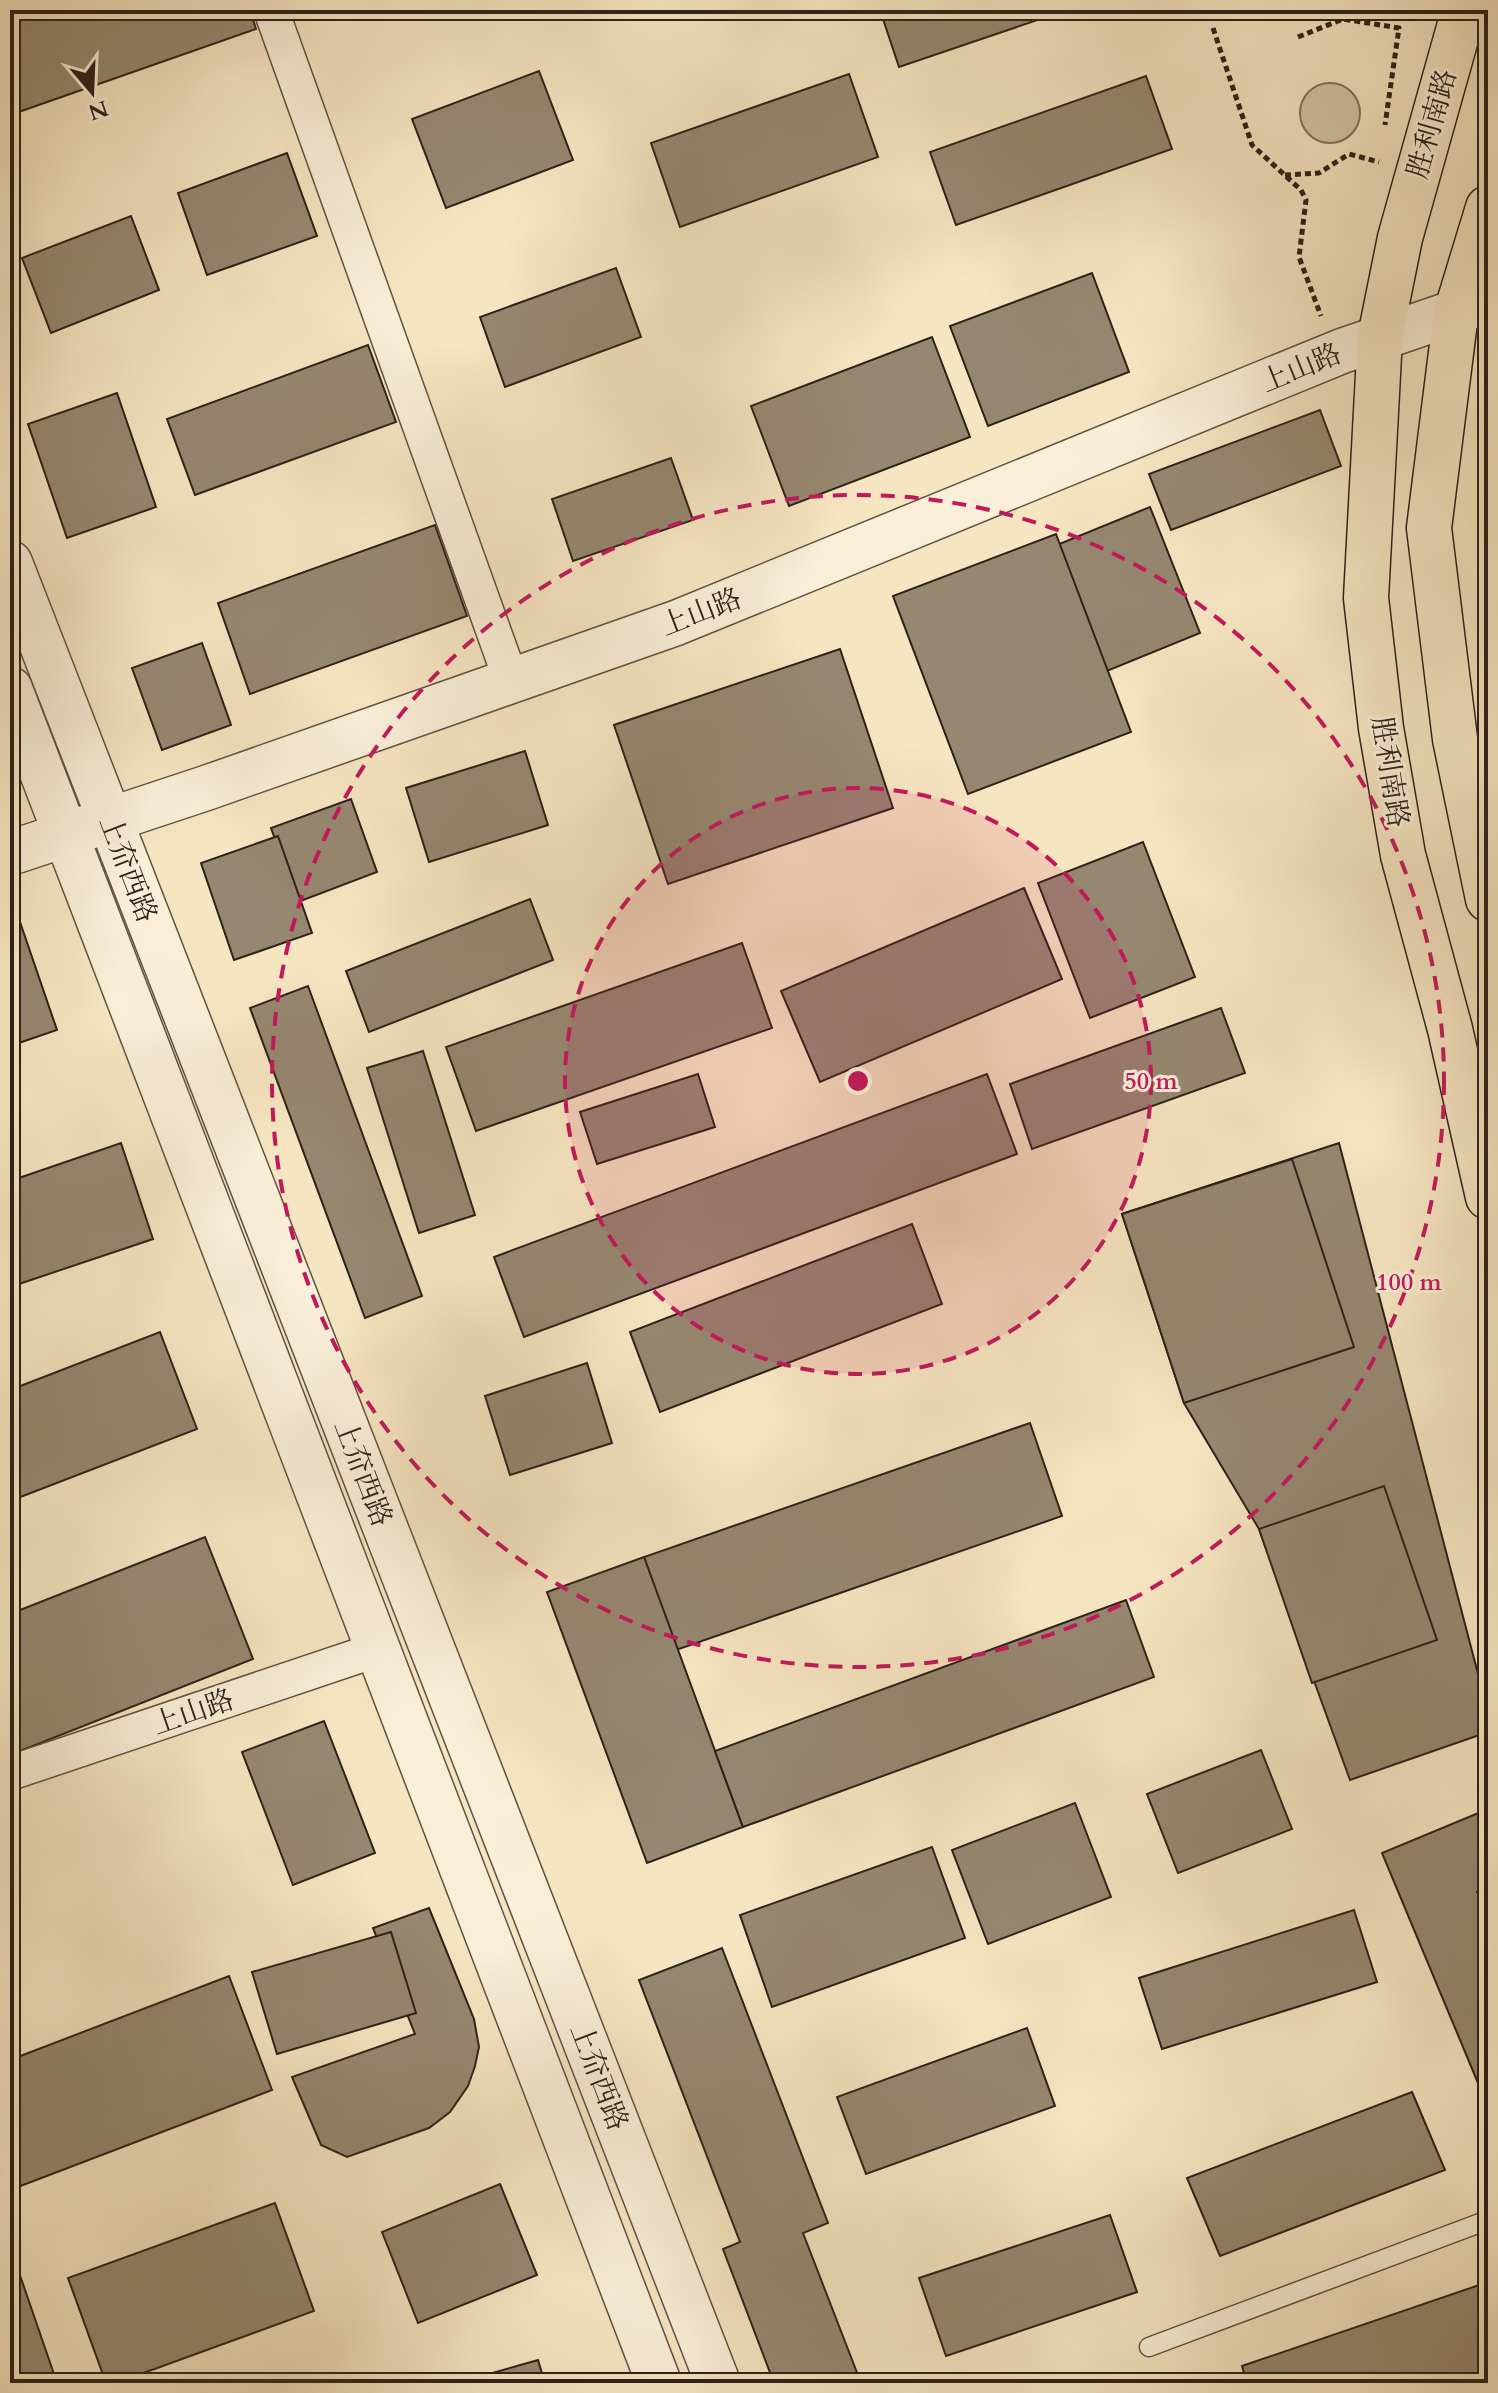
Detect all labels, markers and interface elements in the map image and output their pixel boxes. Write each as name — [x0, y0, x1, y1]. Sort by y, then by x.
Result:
north arrow — [52, 52, 132, 132]
street label: 胜利南路 — [1398, 65, 1466, 183]
text: N — [84, 93, 112, 127]
street label: 上山路 — [1255, 335, 1347, 401]
street label: 上山路 — [655, 579, 747, 645]
street label: 胜利南路 — [1362, 714, 1418, 830]
street label: 上夼西路 — [90, 810, 166, 928]
text: 50 m — [1124, 1065, 1178, 1098]
centre of rings — [844, 1067, 872, 1095]
text: 100 m — [1376, 1266, 1443, 1299]
street label: 上夼西路 — [325, 1414, 401, 1532]
street label: 上山路 — [147, 1680, 239, 1744]
street label: 上夼西路 — [561, 2018, 637, 2136]

